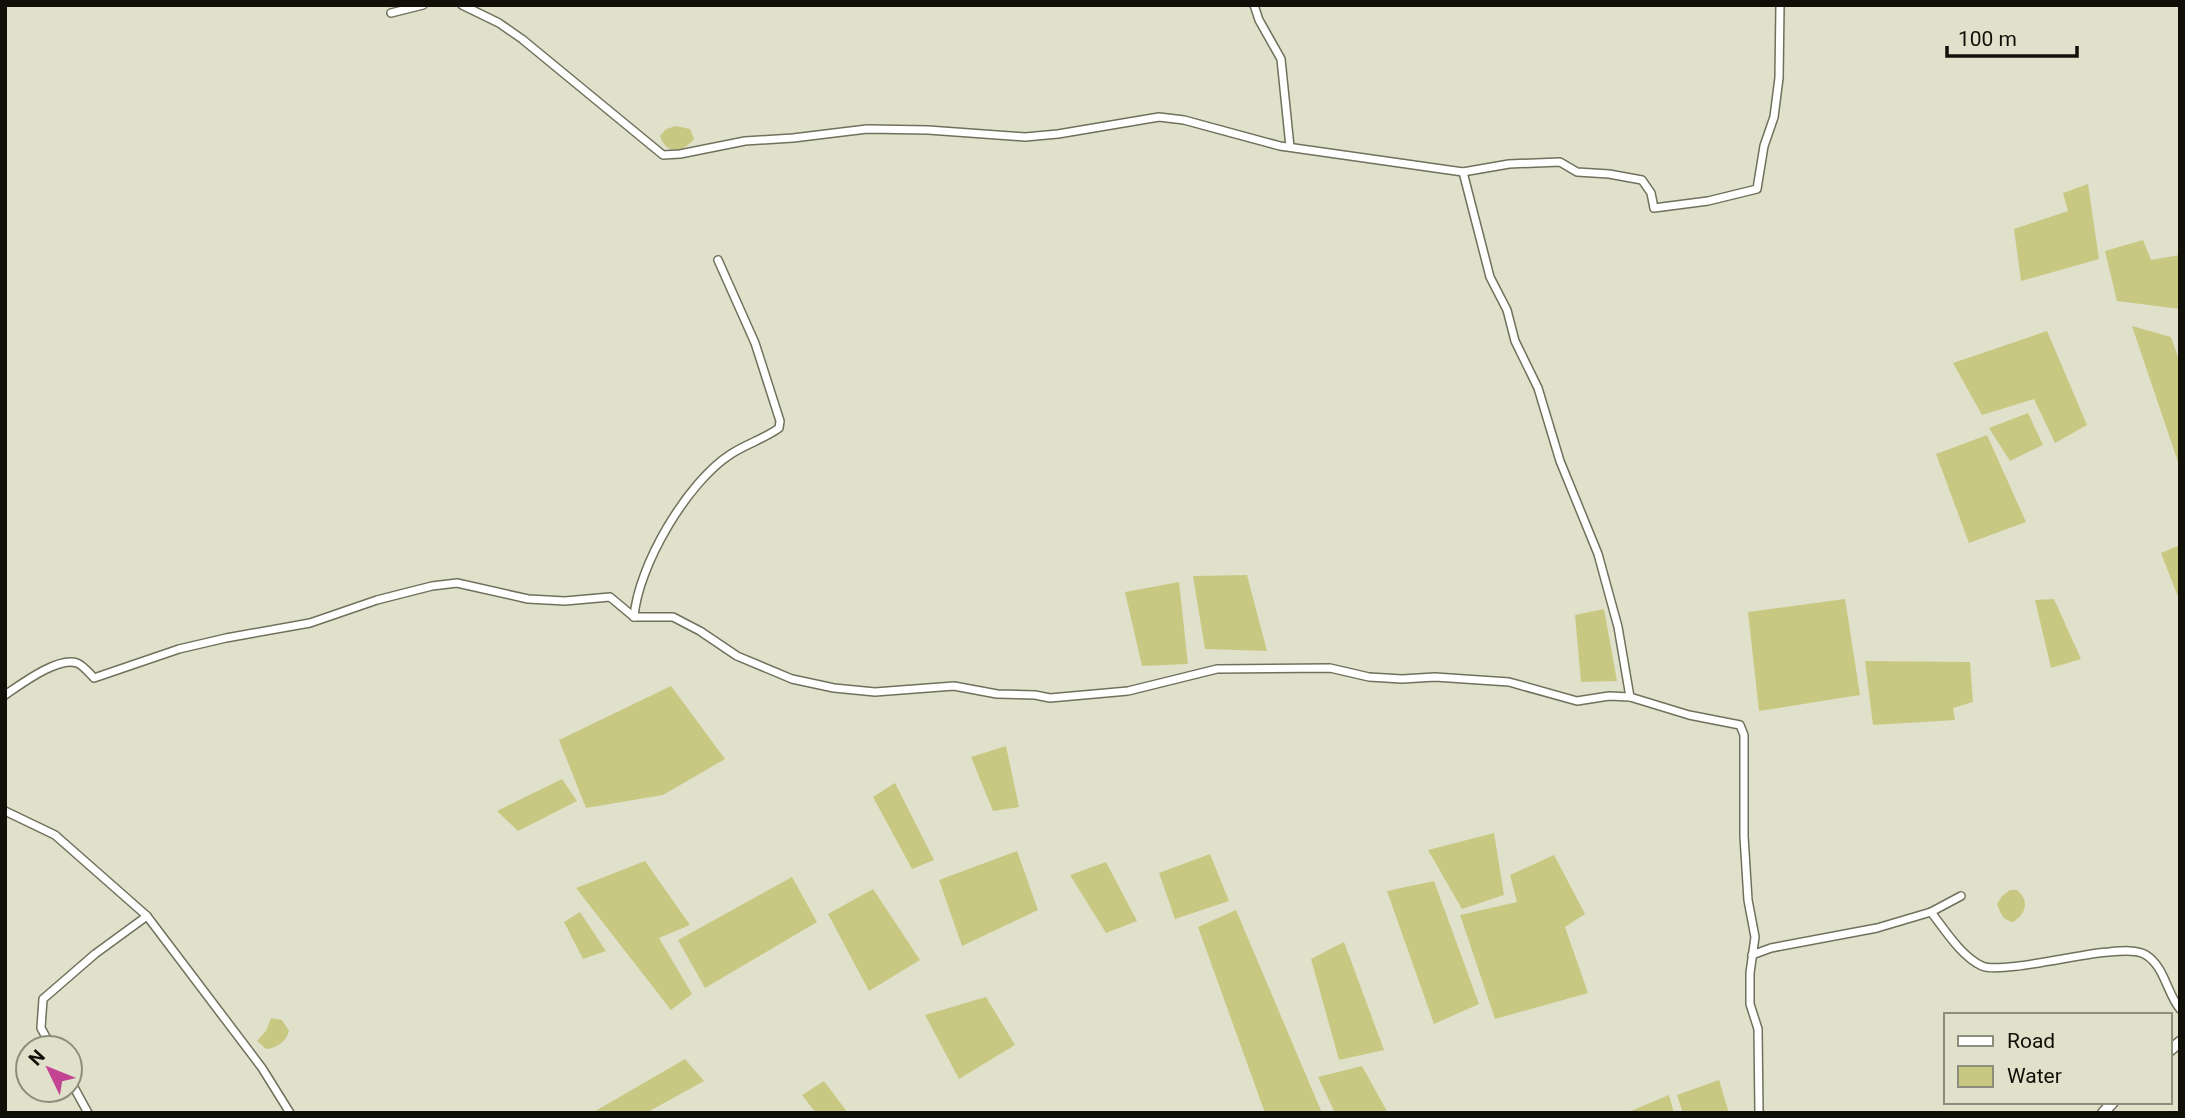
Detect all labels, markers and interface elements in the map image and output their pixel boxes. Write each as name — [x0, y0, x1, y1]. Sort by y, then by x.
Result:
scale bar — [1947, 14, 2076, 58]
text: 100 m — [1958, 27, 2017, 51]
legend — [1944, 1013, 2171, 1104]
text: Road — [2007, 1029, 2055, 1053]
north arrow — [14, 1034, 84, 1104]
text: N — [24, 1045, 50, 1070]
text: Water — [2007, 1064, 2062, 1088]

